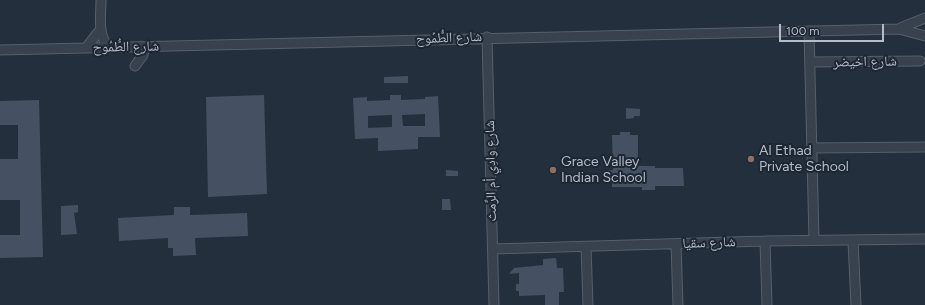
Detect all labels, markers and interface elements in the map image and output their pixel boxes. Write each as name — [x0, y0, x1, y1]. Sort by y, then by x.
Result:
scale bar — [781, 16, 886, 42]
text: 100 m — [786, 24, 820, 38]
street label: شارع الطُّمُوح — [416, 28, 482, 48]
street label: شارع الطُّمُوح — [93, 38, 159, 56]
street label: شارع اخيضر — [833, 53, 897, 71]
street label: شارع وادِي أم الرِّمث — [482, 120, 500, 222]
place label: Al Ethad Private School — [759, 143, 849, 176]
place label: Grace Valley Indian School — [561, 154, 646, 186]
marker: Al Ethad Private School — [746, 154, 756, 164]
marker: Grace Valley Indian School — [548, 165, 558, 175]
street label: شارع سقيا — [682, 234, 736, 252]

